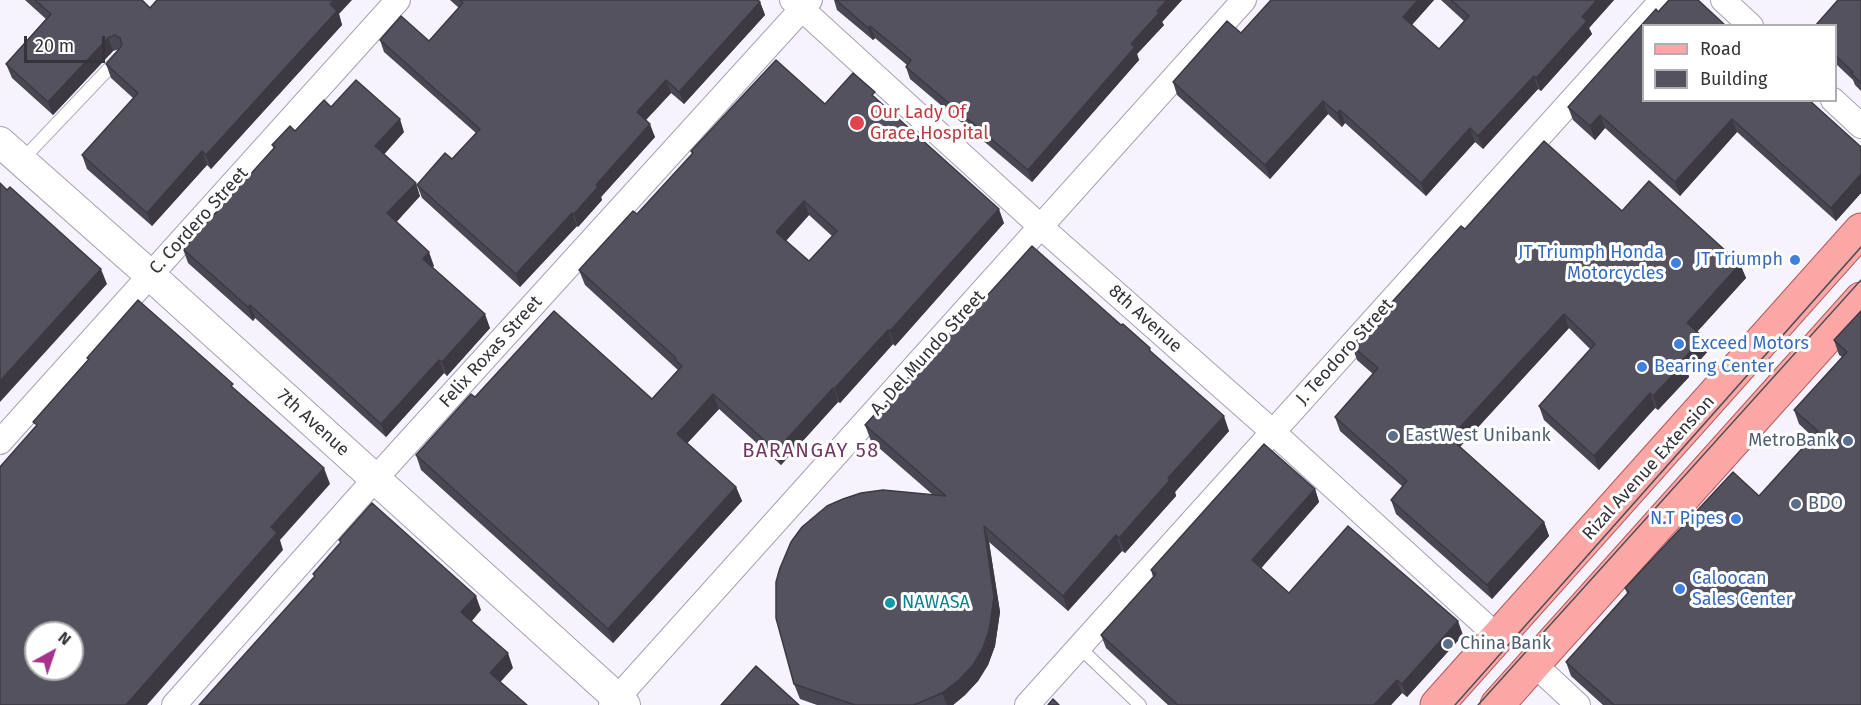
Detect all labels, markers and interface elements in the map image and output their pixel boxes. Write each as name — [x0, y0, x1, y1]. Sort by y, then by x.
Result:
scale bar — [27, 24, 108, 62]
legend — [1642, 24, 1837, 102]
text: 20 m — [35, 35, 74, 57]
text: Road — [1700, 38, 1742, 60]
text: Building — [1700, 68, 1767, 90]
place label: Our Lady Of Grace Hospital — [870, 102, 988, 144]
marker: Our Lady Of Grace Hospital — [848, 114, 866, 132]
street label: C. Cordero Street — [145, 163, 253, 279]
place label: JT Triumph Honda Motorcycles — [1518, 242, 1664, 284]
place label: JT Triumph — [1696, 249, 1783, 271]
marker: JT Triumph — [1788, 253, 1802, 267]
marker: JT Triumph Honda Motorcycles — [1669, 256, 1683, 270]
street label: 8th Avenue — [1104, 280, 1186, 358]
street label: A. Del Mundo Street — [866, 286, 990, 420]
street label: Felix Roxas Street — [435, 292, 547, 412]
street label: J. Teodoro Street — [1292, 295, 1398, 409]
place label: Exceed Motors — [1691, 333, 1809, 355]
marker: Exceed Motors — [1672, 337, 1686, 351]
place label: Bearing Center — [1654, 356, 1774, 378]
marker: Bearing Center — [1635, 360, 1649, 374]
street label: 7th Avenue — [272, 385, 354, 461]
street label: Rizal Avenue Extension — [1578, 391, 1720, 545]
place label: EastWest Unibank — [1405, 425, 1551, 447]
marker: EastWest Unibank — [1386, 429, 1400, 443]
place label: MetroBank — [1748, 430, 1836, 452]
marker: MetroBank — [1841, 434, 1855, 448]
district label: BARANGAY 58 — [742, 439, 880, 463]
place label: BDO — [1808, 493, 1843, 515]
marker: BDO — [1789, 497, 1803, 511]
place label: N.T Pipes — [1650, 508, 1724, 530]
marker: N.T Pipes — [1729, 512, 1743, 526]
place label: Caloocan Sales Center — [1692, 568, 1793, 610]
marker: Caloocan Sales Center — [1673, 582, 1687, 596]
place label: NAWASA — [902, 592, 970, 614]
marker: NAWASA — [883, 596, 897, 610]
north arrow — [24, 621, 84, 681]
text: N — [54, 628, 75, 649]
place label: China Bank — [1460, 633, 1551, 655]
marker: China Bank — [1441, 637, 1455, 651]

